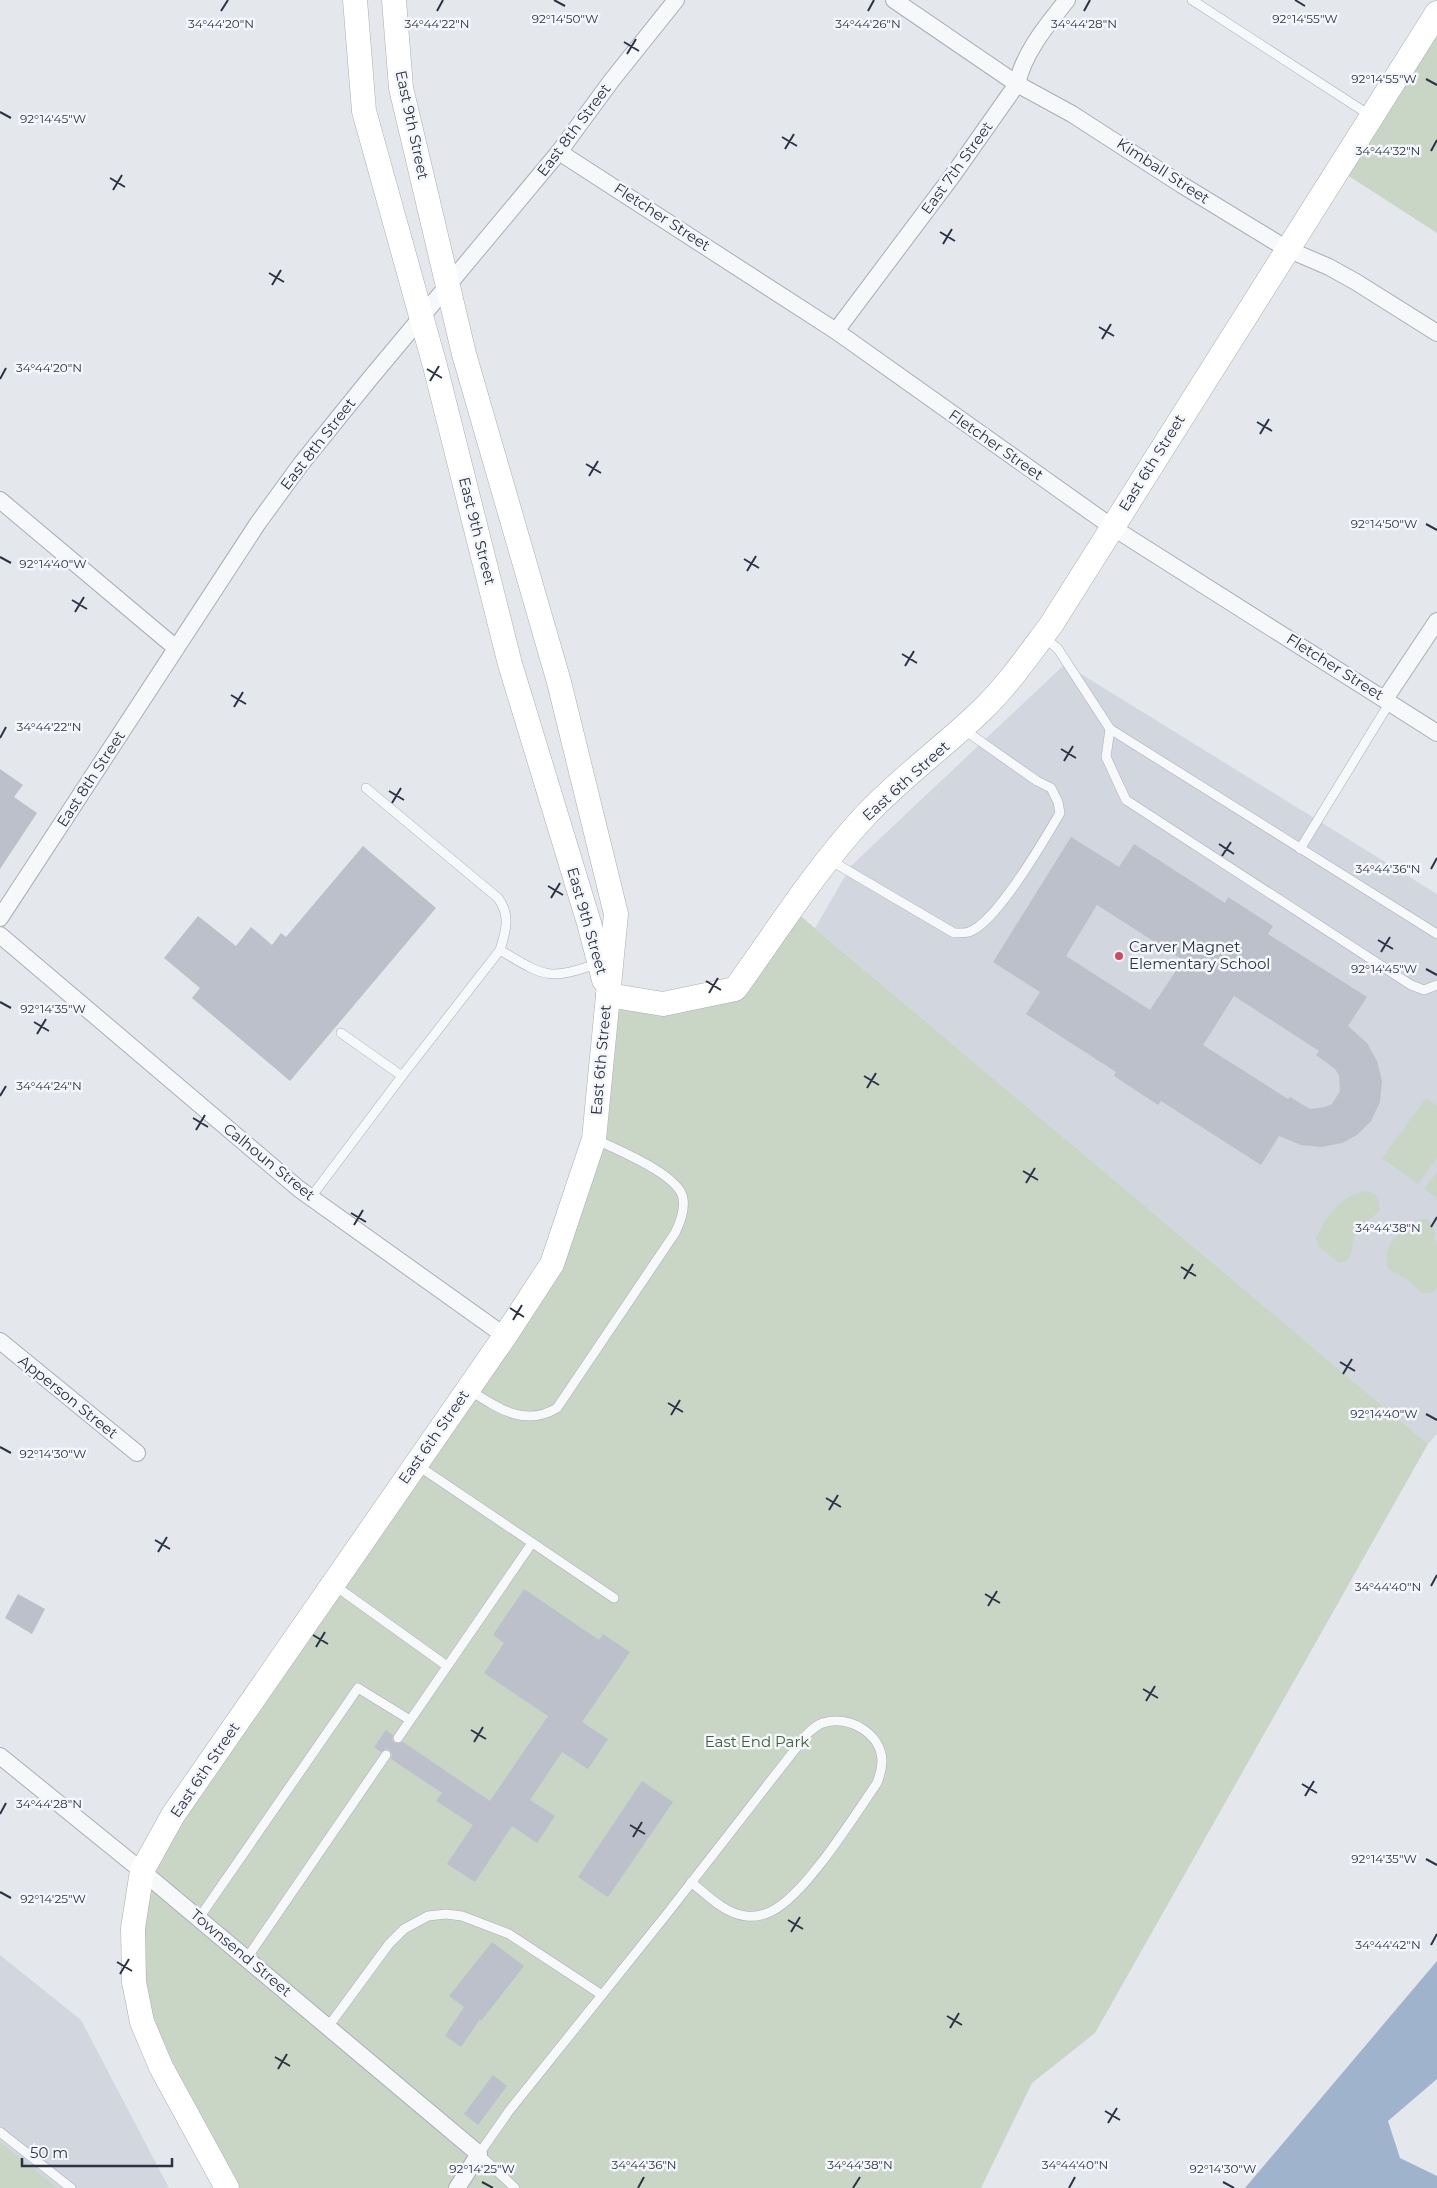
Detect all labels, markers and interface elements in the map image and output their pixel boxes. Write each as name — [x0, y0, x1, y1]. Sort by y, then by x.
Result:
text: 92°14'50"W — [532, 11, 598, 26]
text: 92°14'55"W — [1272, 11, 1338, 26]
text: 34°44'20"N — [188, 16, 254, 31]
text: 34°44'22"N — [405, 16, 469, 31]
text: 34°44'26"N — [835, 16, 901, 31]
text: 34°44'28"N — [1051, 16, 1117, 31]
street label: East 9th Street — [392, 69, 433, 181]
text: 92°14'55"W — [1351, 71, 1417, 86]
street label: East 8th Street — [533, 80, 615, 180]
text: 92°14'45"W — [20, 111, 86, 126]
street label: East 7th Street — [917, 118, 997, 218]
street label: Kimball Street — [1113, 133, 1213, 208]
text: 34°44'32"N — [1356, 143, 1420, 158]
street label: Fletcher Street — [610, 178, 714, 255]
text: 34°44'20"N — [16, 360, 82, 375]
street label: East 8th Street — [276, 394, 359, 493]
street label: Fletcher Street — [945, 405, 1047, 484]
street label: East 6th Street — [1114, 411, 1189, 515]
street label: East 9th Street — [455, 475, 500, 587]
text: 92°14'50"W — [1351, 516, 1417, 531]
text: 92°14'40"W — [19, 556, 87, 571]
street label: Fletcher Street — [1283, 629, 1387, 704]
text: 34°44'22"N — [17, 719, 81, 734]
street label: East 8th Street — [52, 727, 129, 831]
street label: East 6th Street — [858, 737, 953, 825]
text: 34°44'36"N — [1355, 861, 1421, 876]
street label: East 9th Street — [563, 865, 612, 977]
place label: Carver Magnet Elementary School — [1129, 937, 1270, 973]
marker: Carver Magnet Elementary School — [1113, 950, 1125, 962]
text: 92°14'45"W — [1351, 961, 1417, 976]
text: 92°14'35"W — [20, 1001, 86, 1016]
street label: East 6th Street — [586, 1004, 615, 1116]
text: 34°44'24"N — [16, 1078, 82, 1093]
street label: Calhoun Street — [220, 1119, 319, 1204]
text: 34°44'38"N — [1355, 1220, 1421, 1235]
street label: Apperson Street — [15, 1351, 122, 1442]
street label: East 6th Street — [394, 1386, 473, 1488]
text: 92°14'40"W — [1350, 1406, 1418, 1421]
text: 92°14'30"W — [20, 1446, 86, 1461]
text: 34°44'40"N — [1355, 1579, 1421, 1594]
street label: East 6th Street — [166, 1718, 243, 1821]
park label: East End Park — [705, 1732, 809, 1751]
text: 34°44'28"N — [16, 1796, 82, 1811]
text: 92°14'35"W — [1351, 1851, 1417, 1866]
text: 92°14'25"W — [20, 1891, 86, 1906]
street label: Townsend Street — [187, 1905, 296, 2000]
text: 34°44'42"N — [1355, 1937, 1421, 1952]
scale bar — [22, 2136, 172, 2168]
text: 50 m — [30, 2143, 68, 2162]
text: 34°44'36"N — [611, 2157, 677, 2172]
text: 34°44'38"N — [827, 2157, 893, 2172]
text: 34°44'40"N — [1042, 2157, 1108, 2172]
text: 92°14'25"W — [449, 2161, 515, 2176]
text: 92°14'30"W — [1190, 2161, 1256, 2176]

